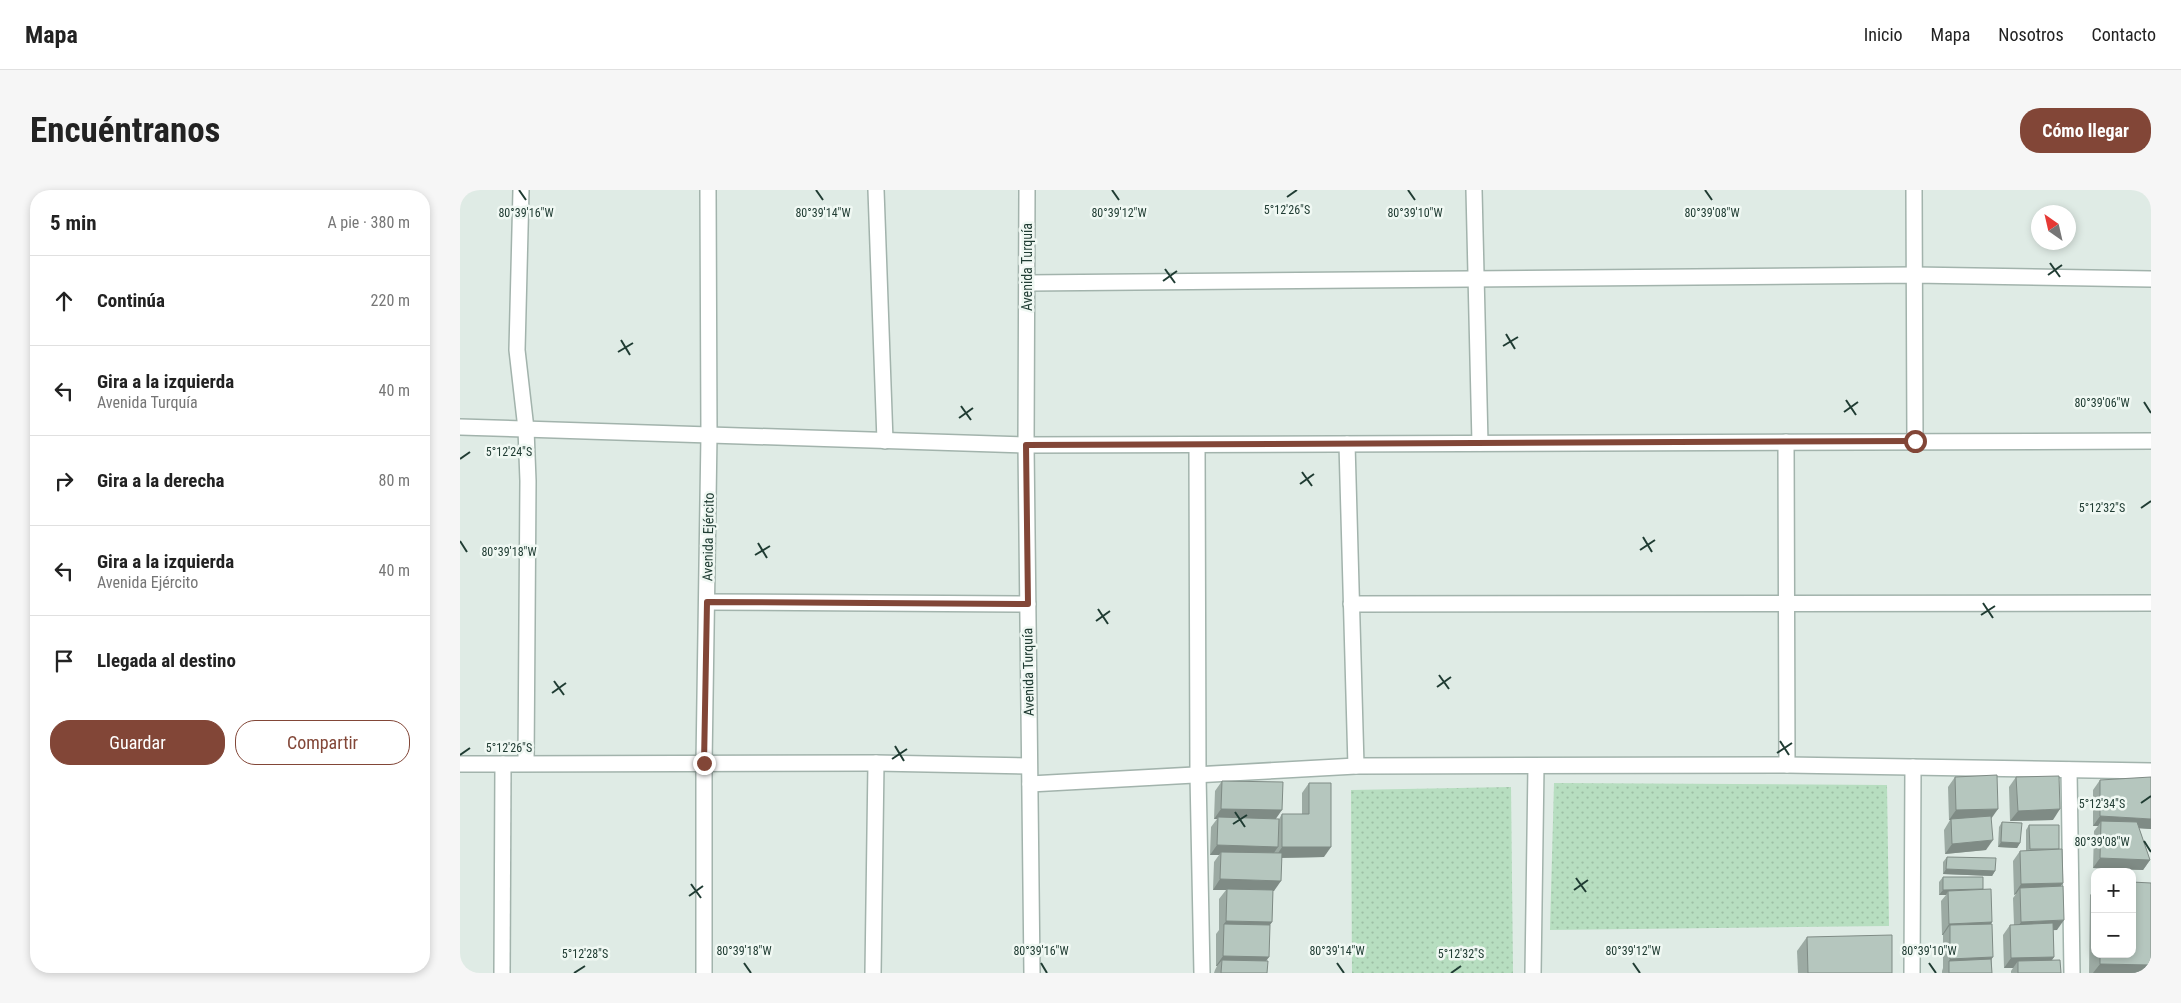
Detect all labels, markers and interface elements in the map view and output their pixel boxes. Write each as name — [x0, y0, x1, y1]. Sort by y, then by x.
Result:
text: Mapa — [25, 21, 78, 49]
text: Inicio — [1864, 24, 1903, 45]
text: Mapa — [1931, 24, 1970, 45]
text: Nosotros — [1998, 24, 2064, 45]
text: Contacto — [2092, 24, 2156, 45]
button: Cómo llegar — [2020, 108, 2151, 153]
text: Encuéntranos — [30, 110, 221, 151]
text: 5°12'26"S — [1264, 203, 1310, 217]
north arrow — [2031, 205, 2076, 250]
text: 80°39'16"W — [498, 206, 554, 220]
text: 80°39'14"W — [795, 206, 851, 220]
text: 80°39'12"W — [1091, 206, 1147, 220]
text: 80°39'10"W — [1387, 206, 1443, 220]
text: 80°39'08"W — [1684, 206, 1740, 220]
text: 5 min — [50, 211, 97, 235]
text: A pie · 380 m — [327, 213, 410, 232]
street label: Avenida Turquía — [1019, 223, 1035, 311]
icon: ahead — [50, 287, 78, 315]
text: Continúa — [97, 289, 165, 312]
text: 220 m — [371, 291, 410, 310]
text: Gira a la izquierda — [97, 370, 234, 393]
icon: left — [50, 377, 78, 405]
text: 40 m — [378, 381, 410, 400]
text: Avenida Turquía — [97, 393, 198, 412]
text: 80°39'06"W — [2074, 396, 2130, 410]
route start — [1904, 430, 1927, 453]
text: 5°12'24"S — [486, 445, 532, 459]
icon: right — [50, 467, 78, 495]
text: Gira a la derecha — [97, 469, 224, 492]
text: 80 m — [378, 471, 410, 490]
street label: Avenida Ejército — [699, 493, 717, 581]
text: 5°12'32"S — [2079, 501, 2125, 515]
text: 80°39'18"W — [481, 545, 537, 559]
text: Gira a la izquierda — [97, 550, 234, 573]
icon: left — [50, 557, 78, 585]
text: 40 m — [378, 561, 410, 580]
text: Avenida Ejército — [97, 573, 198, 592]
street label: Avenida Turquía — [1019, 628, 1037, 716]
icon: arrive — [50, 647, 78, 675]
text: Llegada al destino — [97, 649, 236, 672]
button: Guardar — [50, 720, 225, 765]
button: Compartir — [235, 720, 410, 765]
text: 5°12'26"S — [486, 741, 532, 755]
route end — [693, 752, 716, 775]
text: 5°12'34"S — [2079, 797, 2125, 811]
text: 80°39'08"W — [2074, 835, 2130, 849]
map controls — [2091, 868, 2136, 958]
button: + — [2091, 868, 2136, 913]
button: − — [2091, 913, 2136, 958]
text: 80°39'18"W — [716, 944, 772, 958]
text: 80°39'16"W — [1013, 944, 1069, 958]
text: 80°39'14"W — [1309, 944, 1365, 958]
text: 80°39'12"W — [1605, 944, 1661, 958]
text: 80°39'10"W — [1901, 944, 1957, 958]
text: 5°12'28"S — [562, 947, 608, 961]
text: 5°12'32"S — [1438, 947, 1484, 961]

